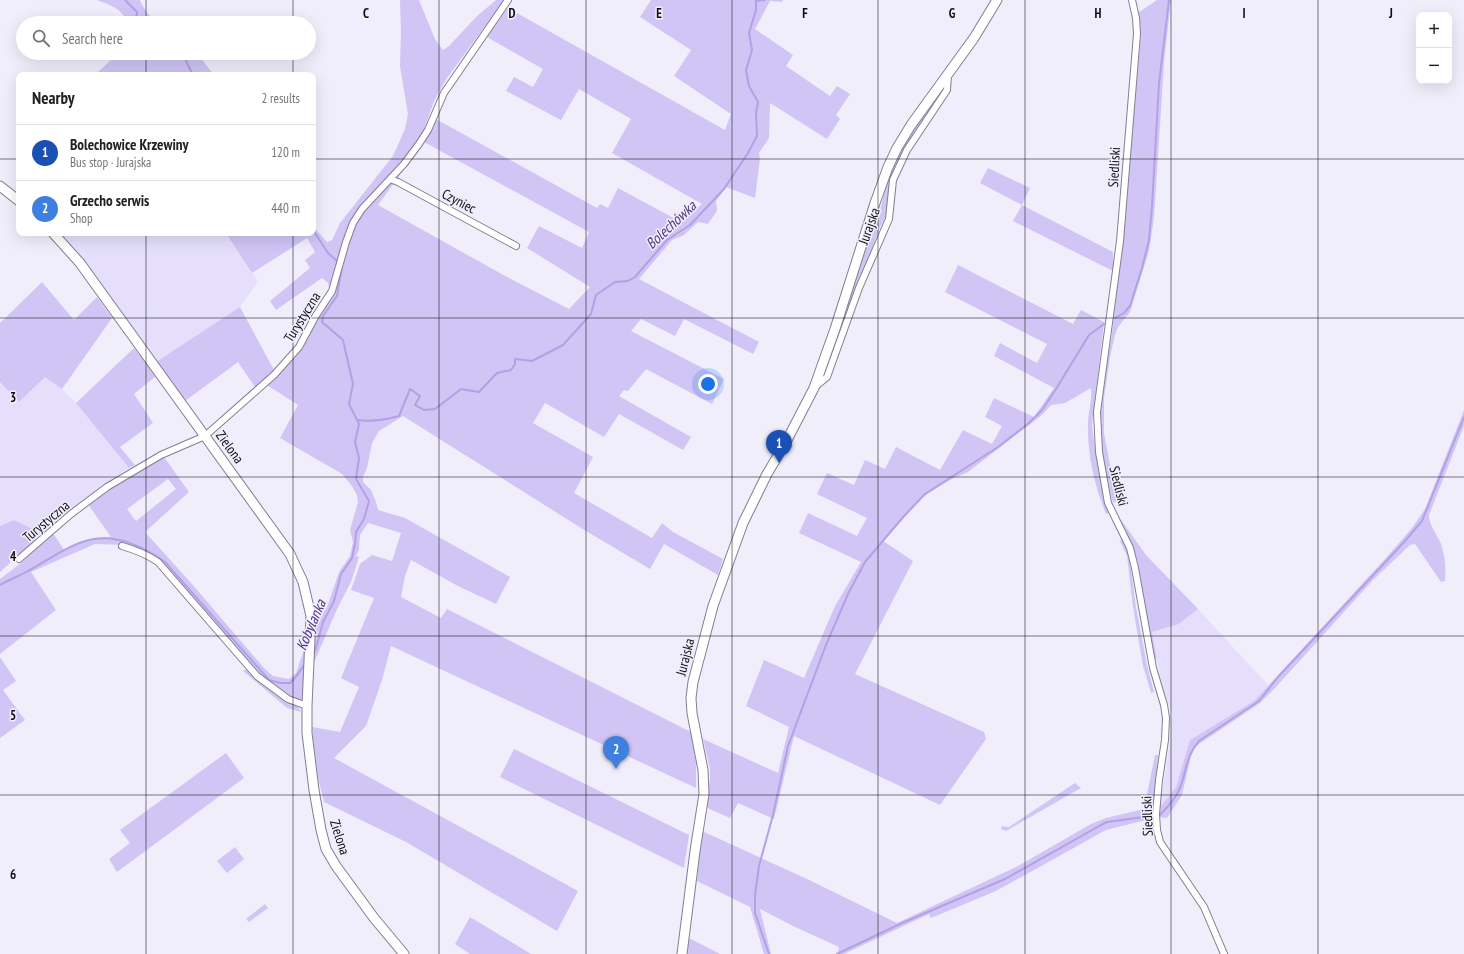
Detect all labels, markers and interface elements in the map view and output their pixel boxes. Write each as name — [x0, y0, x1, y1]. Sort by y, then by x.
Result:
text: C — [363, 5, 369, 22]
text: D — [509, 5, 516, 22]
text: E — [656, 5, 662, 22]
text: F — [802, 5, 808, 22]
text: G — [949, 5, 956, 22]
text: H — [1095, 5, 1102, 22]
text: I — [1242, 5, 1246, 22]
text: J — [1388, 5, 1393, 22]
map controls — [1416, 12, 1452, 84]
button: + — [1416, 12, 1452, 48]
search box — [16, 16, 316, 60]
icon: search — [30, 27, 52, 49]
text: Search here — [62, 29, 123, 48]
button: − — [1416, 48, 1452, 84]
text: Nearby — [32, 87, 75, 109]
text: 2 results — [261, 90, 300, 107]
text: Bolechowice Krzewiny — [70, 135, 189, 154]
text: 1 — [42, 144, 48, 161]
text: 120 m — [271, 144, 300, 161]
street label: Siedliski — [1104, 146, 1124, 188]
text: Bus stop · Jurajska — [70, 154, 151, 171]
street label: Czyniec — [439, 185, 479, 217]
text: Grzecho serwis — [70, 191, 149, 210]
water label: Bolechówka — [641, 196, 701, 253]
text: 2 — [42, 200, 48, 217]
text: 440 m — [271, 200, 300, 217]
street label: Jurajska — [854, 205, 884, 248]
text: Shop — [70, 210, 93, 227]
street label: Turystyczna — [280, 289, 324, 345]
your location — [698, 374, 718, 394]
text: 3 — [10, 389, 16, 406]
street label: Zielona — [212, 427, 248, 467]
pin: 1 — [766, 430, 792, 463]
street label: Siedliski — [1105, 464, 1133, 508]
street label: Turystyczna — [19, 496, 73, 546]
text: 4 — [10, 548, 17, 565]
water label: Kobylanka — [291, 596, 330, 653]
street label: Jurajska — [671, 637, 698, 678]
text: 5 — [10, 707, 16, 724]
pin: 2 — [603, 736, 629, 769]
street label: Siedliski — [1137, 796, 1157, 836]
street label: Zielona — [326, 817, 354, 857]
text: 6 — [10, 866, 16, 883]

